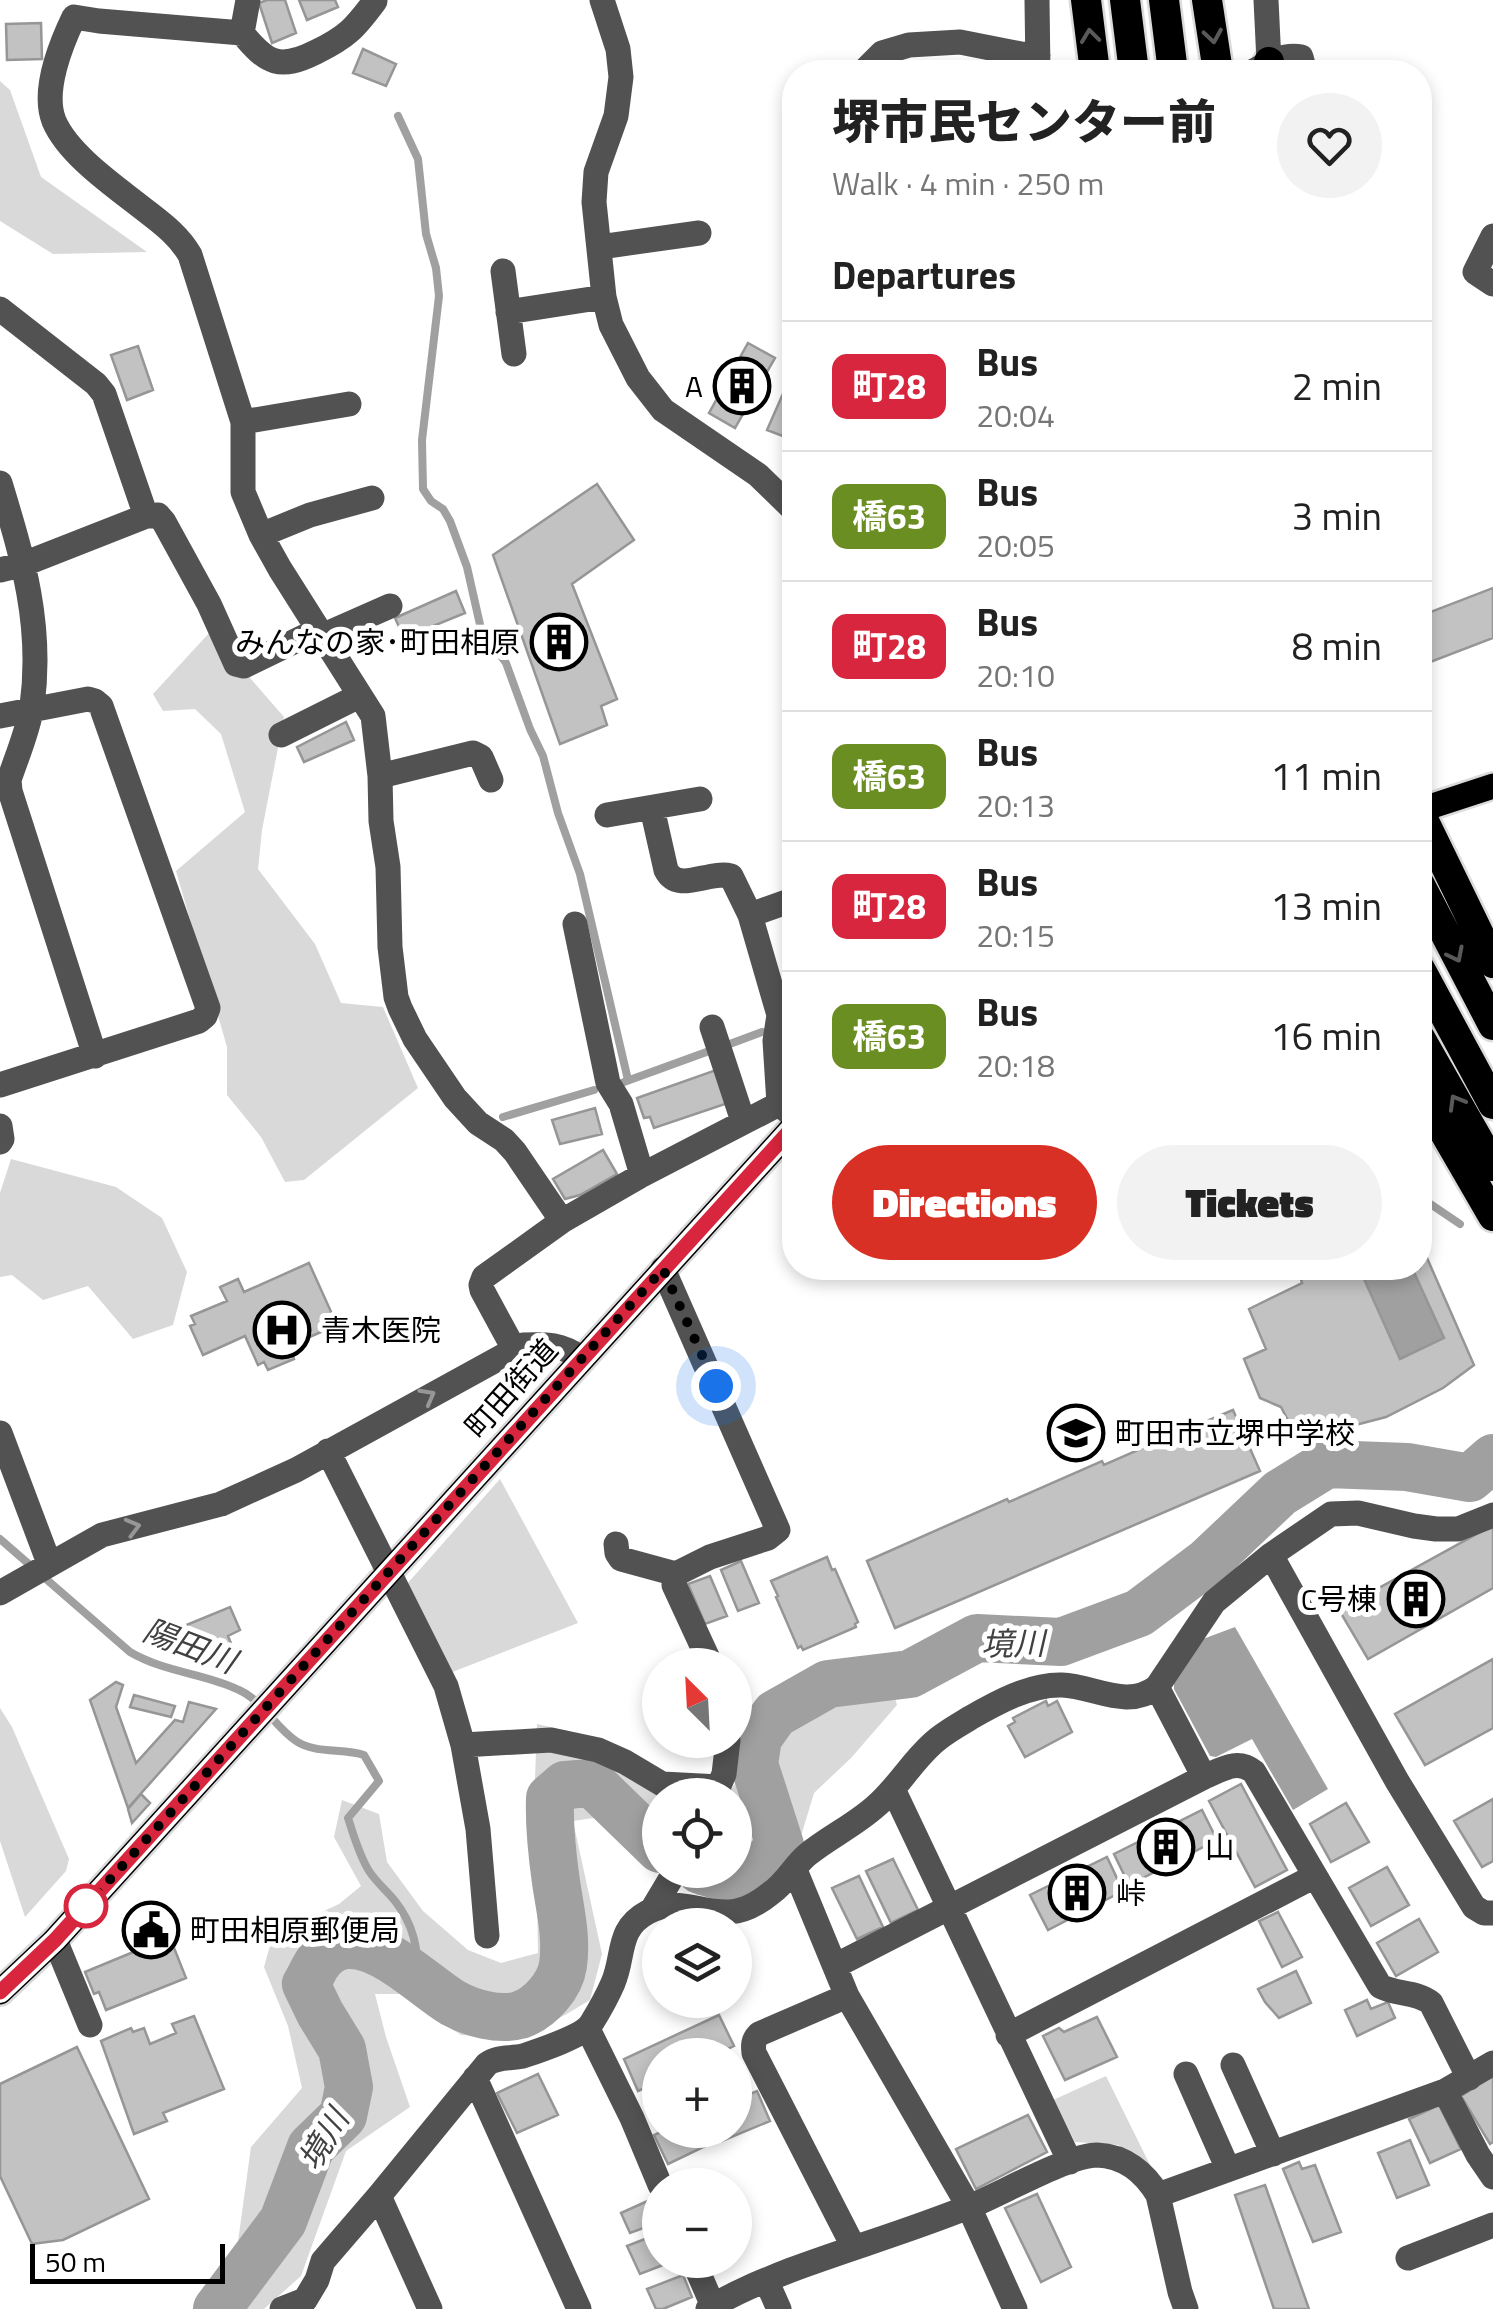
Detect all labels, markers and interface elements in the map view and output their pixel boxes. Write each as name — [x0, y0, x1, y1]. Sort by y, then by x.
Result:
one-way arrow — [1080, 28, 1101, 44]
one-way arrow — [1201, 28, 1222, 45]
text: 堺市民センター前 — [832, 85, 1216, 158]
button: heart — [1277, 93, 1382, 198]
text: Walk · 4 min · 250 m — [832, 159, 1104, 207]
text: Departures — [832, 246, 1016, 304]
text: Bus — [976, 333, 1038, 391]
building icon: A — [712, 356, 772, 416]
text: 2 min — [1292, 357, 1382, 415]
text: 町28 — [852, 359, 926, 413]
place label: A — [685, 363, 703, 409]
text: 20:04 — [976, 391, 1055, 439]
text: Bus — [976, 463, 1038, 521]
text: 3 min — [1292, 487, 1382, 545]
text: 橋63 — [852, 489, 926, 543]
text: 20:05 — [976, 521, 1055, 569]
text: Bus — [976, 593, 1038, 651]
building icon: みんなの家･町田相原 — [529, 612, 589, 672]
text: 8 min — [1292, 617, 1382, 675]
place label: みんなの家･町田相原 — [235, 619, 520, 665]
text: 町28 — [852, 619, 926, 673]
text: 20:10 — [976, 651, 1055, 699]
text: Bus — [976, 723, 1038, 781]
text: 11 min — [1271, 747, 1382, 805]
text: 橋63 — [852, 749, 926, 803]
text: 20:13 — [976, 781, 1055, 829]
text: Bus — [976, 853, 1038, 911]
text: 13 min — [1271, 877, 1382, 935]
text: 町28 — [852, 879, 926, 933]
text: 20:15 — [976, 911, 1055, 959]
one-way arrow — [1444, 945, 1463, 963]
text: Bus — [976, 983, 1038, 1041]
text: 16 min — [1271, 1007, 1382, 1065]
text: 橋63 — [852, 1009, 926, 1063]
text: 20:18 — [976, 1041, 1055, 1089]
one-way arrow — [1448, 1095, 1468, 1113]
button: Directions — [832, 1145, 1097, 1260]
button: Tickets — [1117, 1145, 1382, 1260]
hospital icon: 青木医院 — [252, 1300, 312, 1360]
place label: 青木医院 — [321, 1307, 441, 1353]
street label: 町田街道 — [454, 1328, 568, 1448]
your location — [691, 1361, 741, 1411]
one-way arrow — [417, 1389, 435, 1409]
school or university icon: 町田市立堺中学校 — [1046, 1403, 1106, 1463]
place label: 町田市立堺中学校 — [1115, 1410, 1355, 1456]
one-way arrow — [123, 1518, 141, 1539]
building icon: C号棟 — [1386, 1569, 1446, 1629]
place label: C号棟 — [1301, 1576, 1377, 1622]
water label: 陽田川 — [137, 1605, 246, 1686]
water label: 境川 — [981, 1618, 1048, 1668]
north arrow — [642, 1648, 752, 1758]
map controls — [642, 1648, 752, 2278]
button: locate — [642, 1778, 752, 1888]
building icon: 山 — [1136, 1817, 1196, 1877]
place label: 山 — [1205, 1824, 1235, 1870]
building icon: 峠 — [1047, 1863, 1107, 1923]
place label: 峠 — [1116, 1870, 1146, 1916]
unlabelled marker — [65, 1885, 107, 1927]
public building icon: 町田相原郵便局 — [121, 1900, 181, 1960]
place label: 町田相原郵便局 — [190, 1907, 400, 1953]
button: layers — [642, 1908, 752, 2018]
button: + — [642, 2038, 752, 2148]
water label: 境川 — [286, 2097, 362, 2179]
button: − — [642, 2168, 752, 2278]
scale bar — [30, 2239, 225, 2284]
text: 50 m — [45, 2240, 106, 2283]

